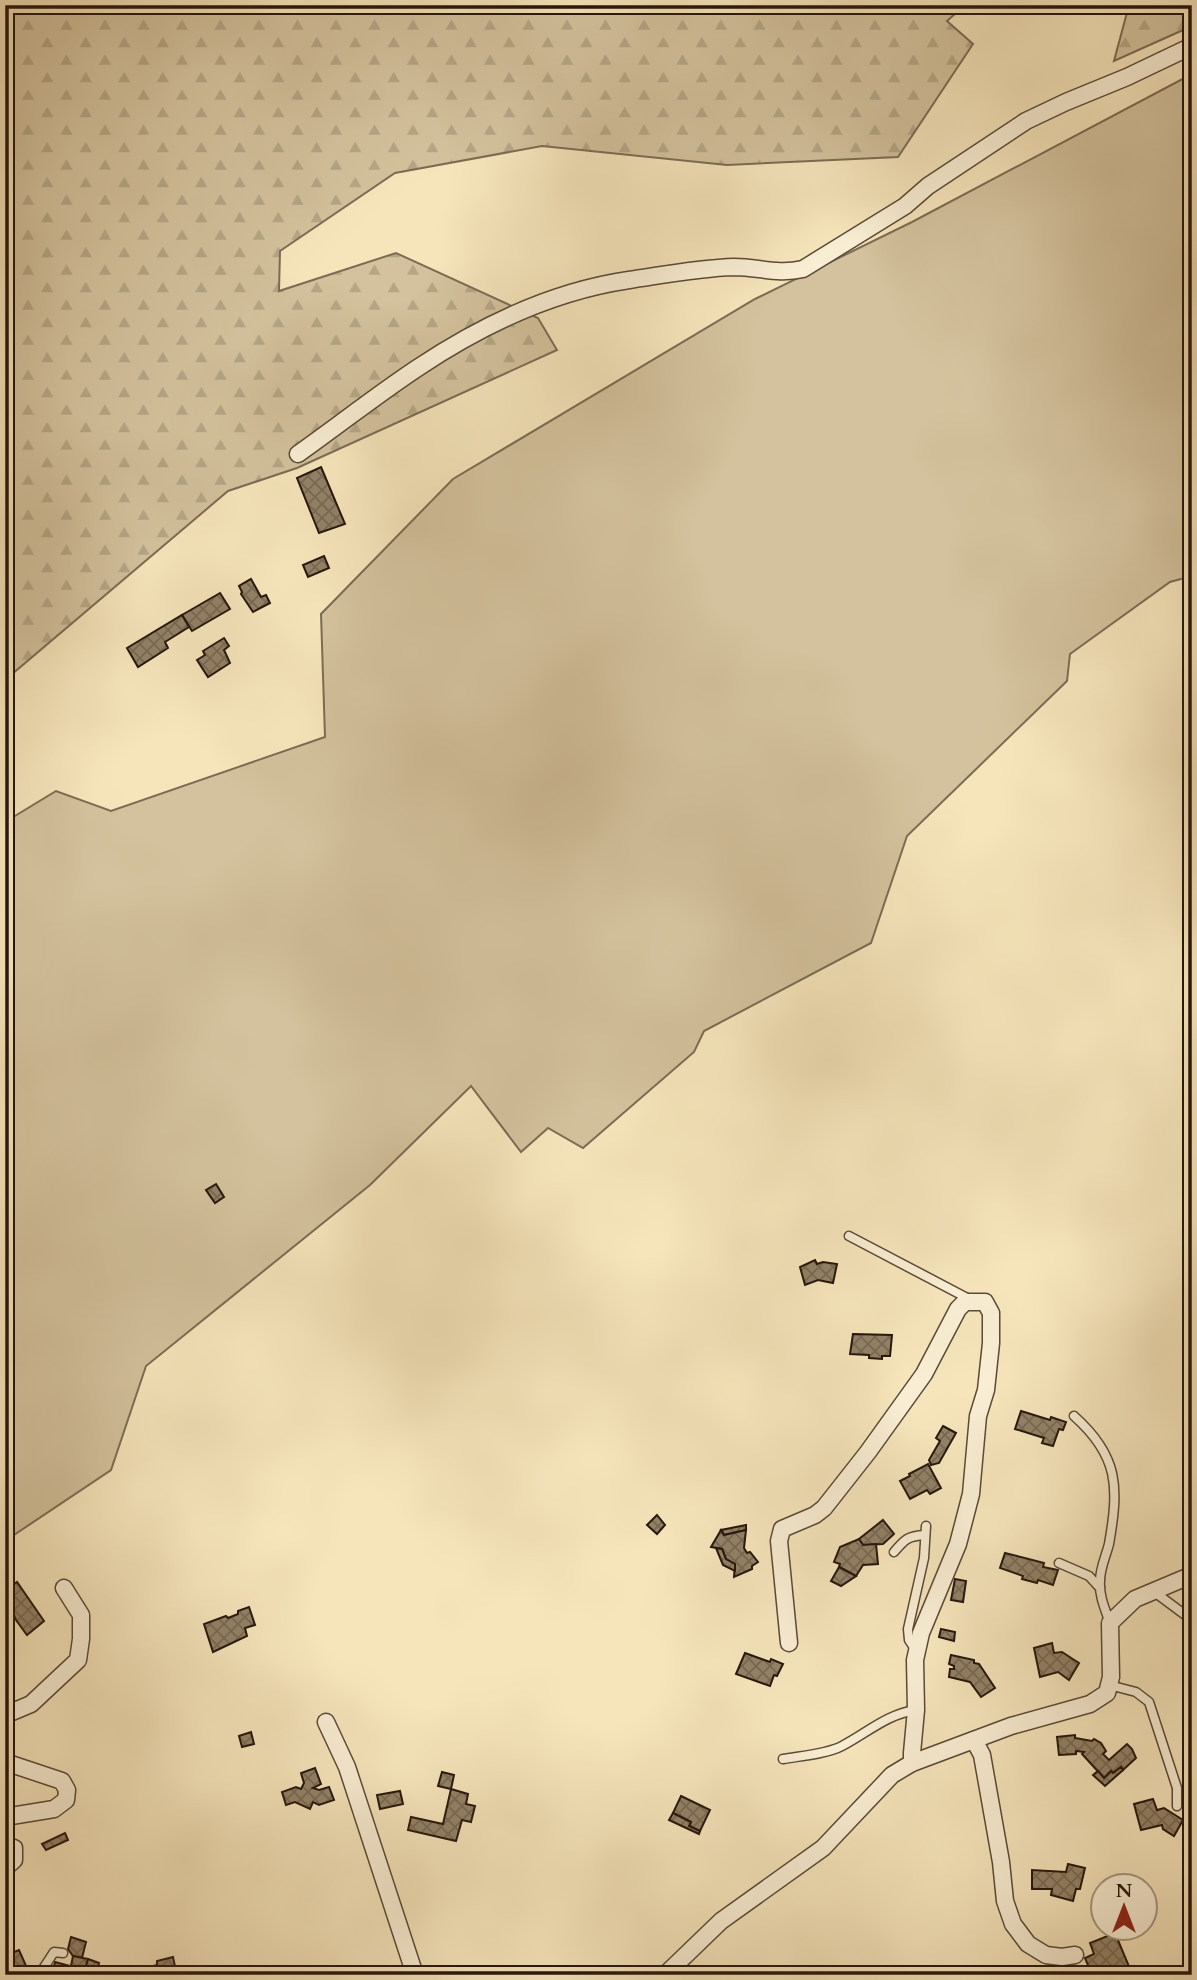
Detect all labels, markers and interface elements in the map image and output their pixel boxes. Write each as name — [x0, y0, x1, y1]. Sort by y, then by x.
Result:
north arrow — [1088, 1871, 1158, 1941]
text: N — [1116, 1878, 1133, 1904]

